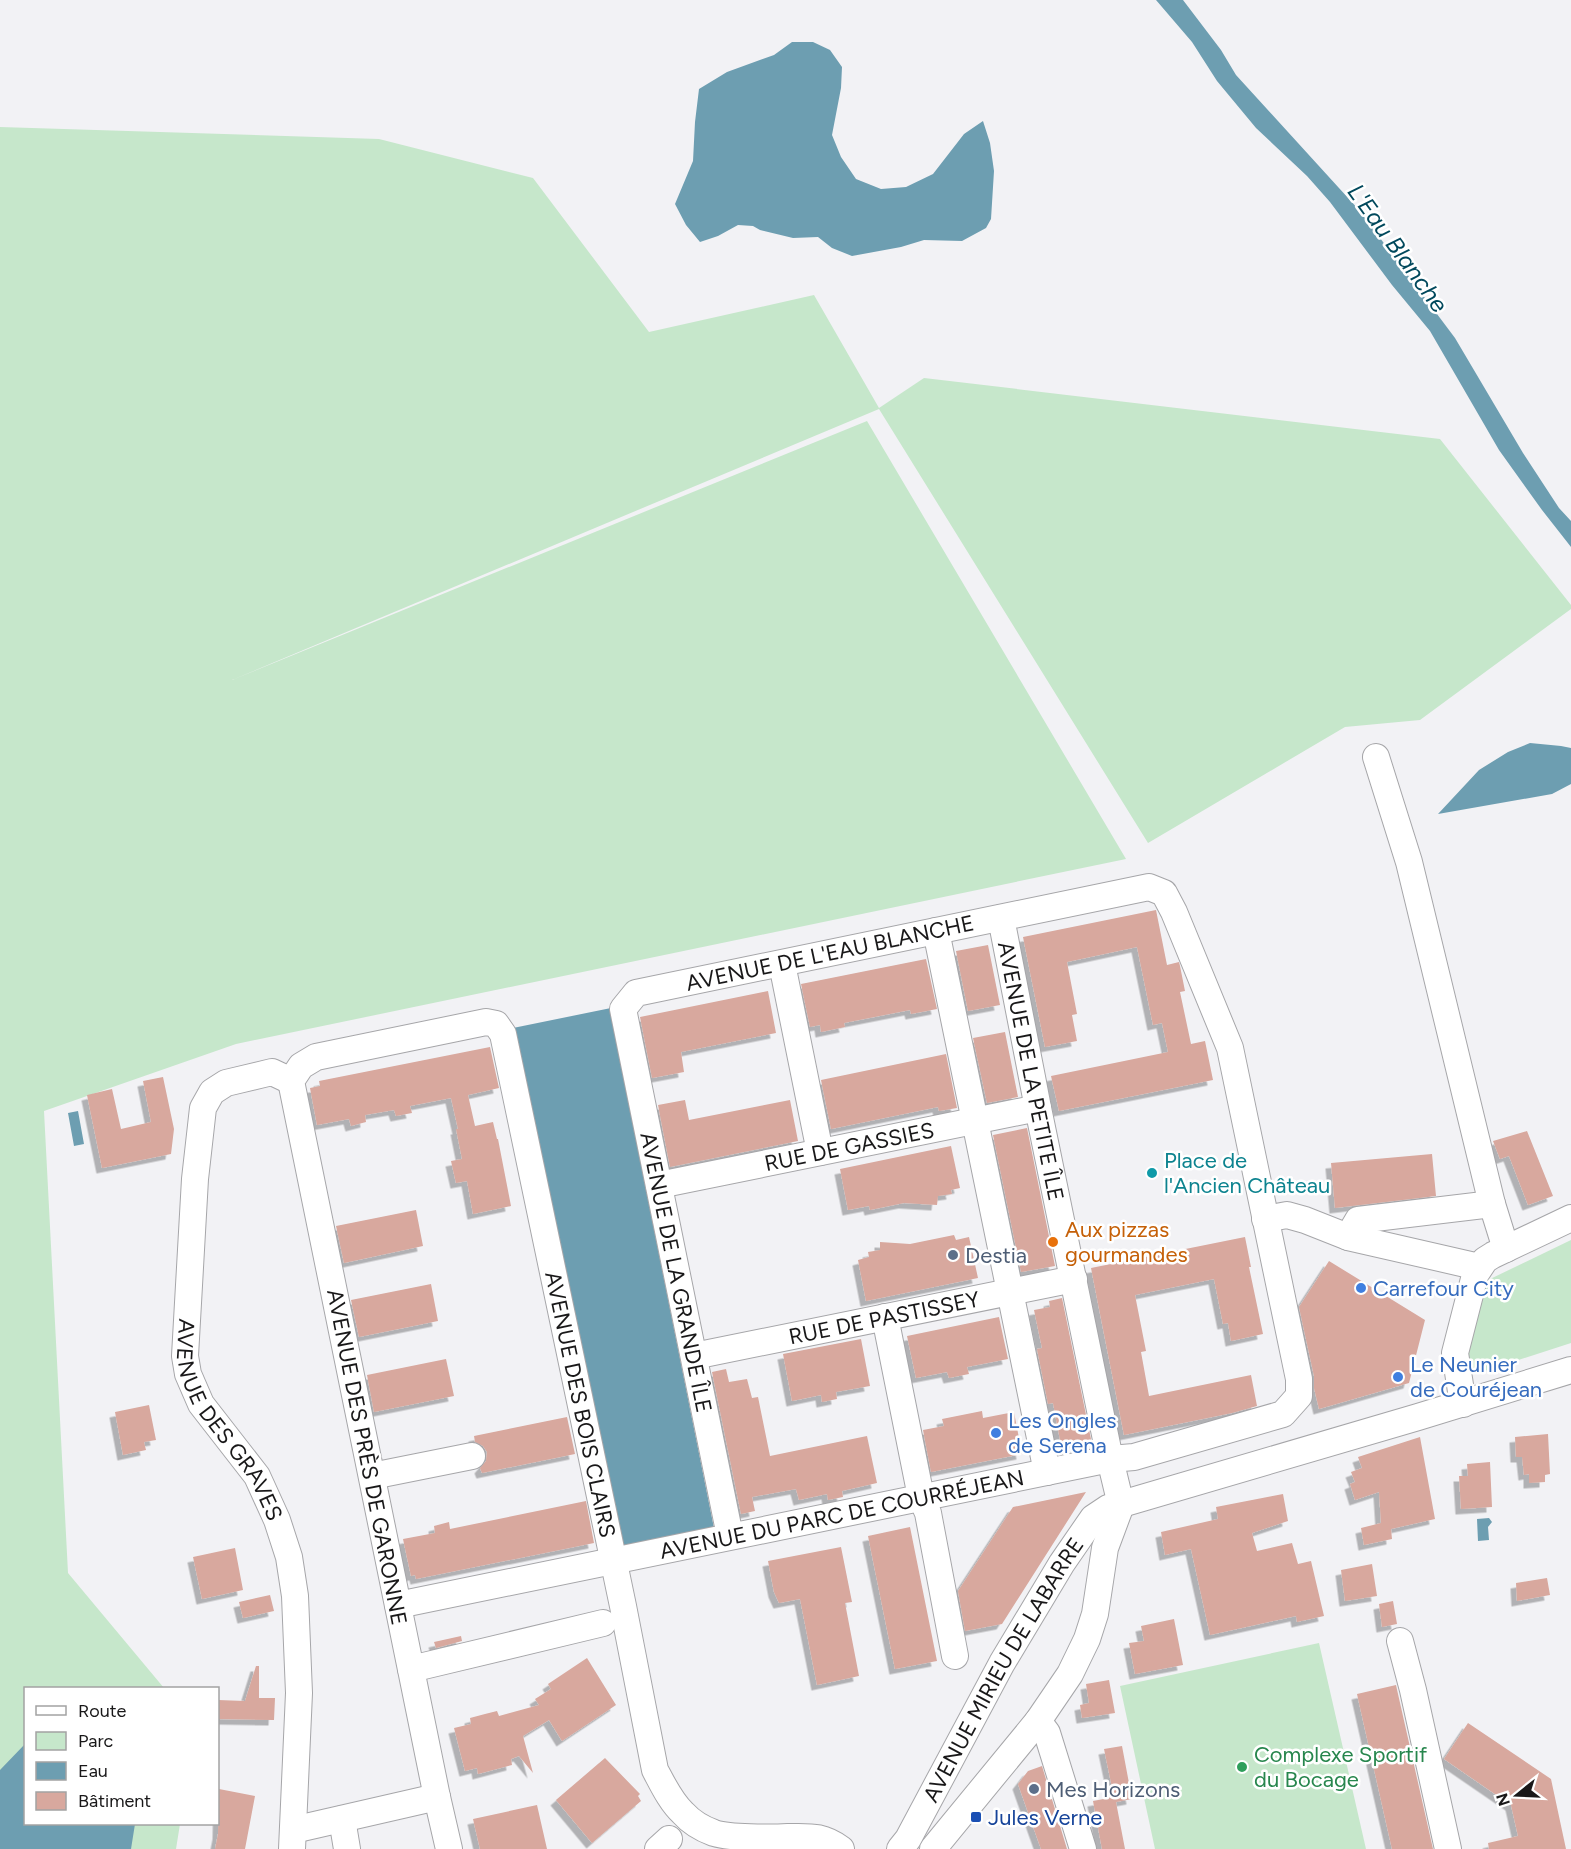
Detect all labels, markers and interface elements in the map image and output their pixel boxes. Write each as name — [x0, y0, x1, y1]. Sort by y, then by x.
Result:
water label: L'Eau Blanche — [1342, 178, 1454, 318]
street label: AVENUE DE L'EAU BLANCHE — [683, 909, 977, 997]
street label: AVENUE DE LA PETITE ÎLE — [992, 939, 1070, 1203]
street label: RUE DE GASSIES — [762, 1116, 936, 1177]
street label: AVENUE DE LA GRANDE ÎLE — [635, 1130, 718, 1415]
place label: Place de l'Ancien Château — [1164, 1147, 1330, 1199]
marker: Place de l'Ancien Château — [1145, 1166, 1159, 1180]
place label: Aux pizzas gourmandes — [1065, 1216, 1188, 1268]
marker: Aux pizzas gourmandes — [1046, 1235, 1060, 1249]
place label: Destia — [965, 1242, 1027, 1269]
marker: Destia — [946, 1248, 960, 1262]
street label: AVENUE DES BOIS CLAIRS — [540, 1269, 622, 1540]
place label: Carrefour City — [1373, 1275, 1514, 1302]
marker: Carrefour City — [1354, 1281, 1368, 1295]
street label: RUE DE PASTISSEY — [786, 1285, 983, 1350]
street label: AVENUE DES PRÈS DE GARONNE — [321, 1287, 413, 1627]
street label: AVENUE DES GRAVES — [171, 1318, 289, 1525]
place label: Le Neunier de Couréjean — [1410, 1351, 1542, 1403]
marker: Le Neunier de Couréjean — [1391, 1370, 1405, 1384]
place label: Les Ongles de Serena — [1008, 1407, 1117, 1459]
marker: Les Ongles de Serena — [989, 1426, 1003, 1440]
street label: AVENUE DU PARC DE COURRÉJEAN — [657, 1463, 1026, 1565]
street label: AVENUE MIRIEU DE LABARRE — [917, 1532, 1089, 1807]
legend — [24, 1687, 219, 1825]
text: Route — [78, 1700, 127, 1722]
text: Parc — [78, 1730, 114, 1752]
place label: Complexe Sportif du Bocage — [1254, 1741, 1428, 1793]
text: Eau — [78, 1760, 108, 1782]
marker: Complexe Sportif du Bocage — [1235, 1760, 1249, 1774]
north arrow — [1487, 1765, 1547, 1825]
place label: Mes Horizons — [1046, 1776, 1180, 1803]
marker: Mes Horizons — [1027, 1782, 1041, 1796]
text: Bâtiment — [78, 1790, 151, 1812]
text: N — [1492, 1791, 1514, 1808]
place label: Jules Verne — [988, 1804, 1102, 1831]
marker: Jules Verne — [969, 1810, 983, 1824]

